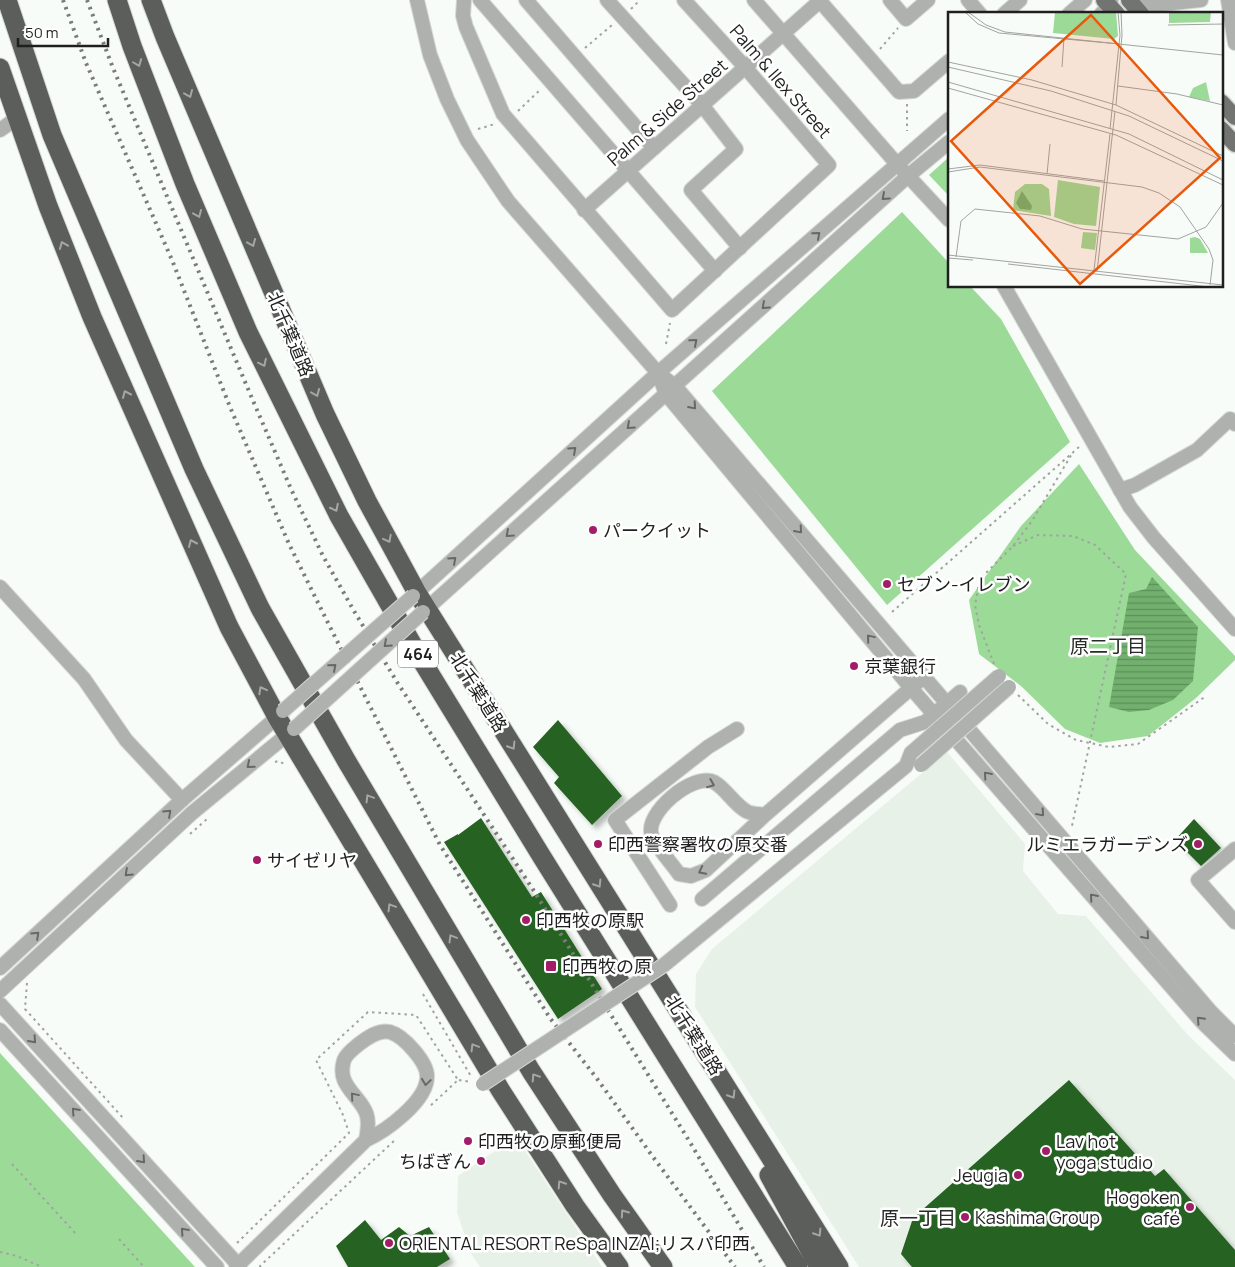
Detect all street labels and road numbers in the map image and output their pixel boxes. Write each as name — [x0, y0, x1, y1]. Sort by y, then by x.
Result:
street label: Palm & Ilex Street — [725, 19, 837, 143]
street label: Palm & Side Street — [602, 53, 732, 171]
street label: 北千葉道路 — [262, 288, 320, 380]
road number: 464 — [398, 641, 438, 668]
street label: 北千葉道路 — [445, 647, 513, 737]
street label: 北千葉道路 — [661, 990, 729, 1080]

